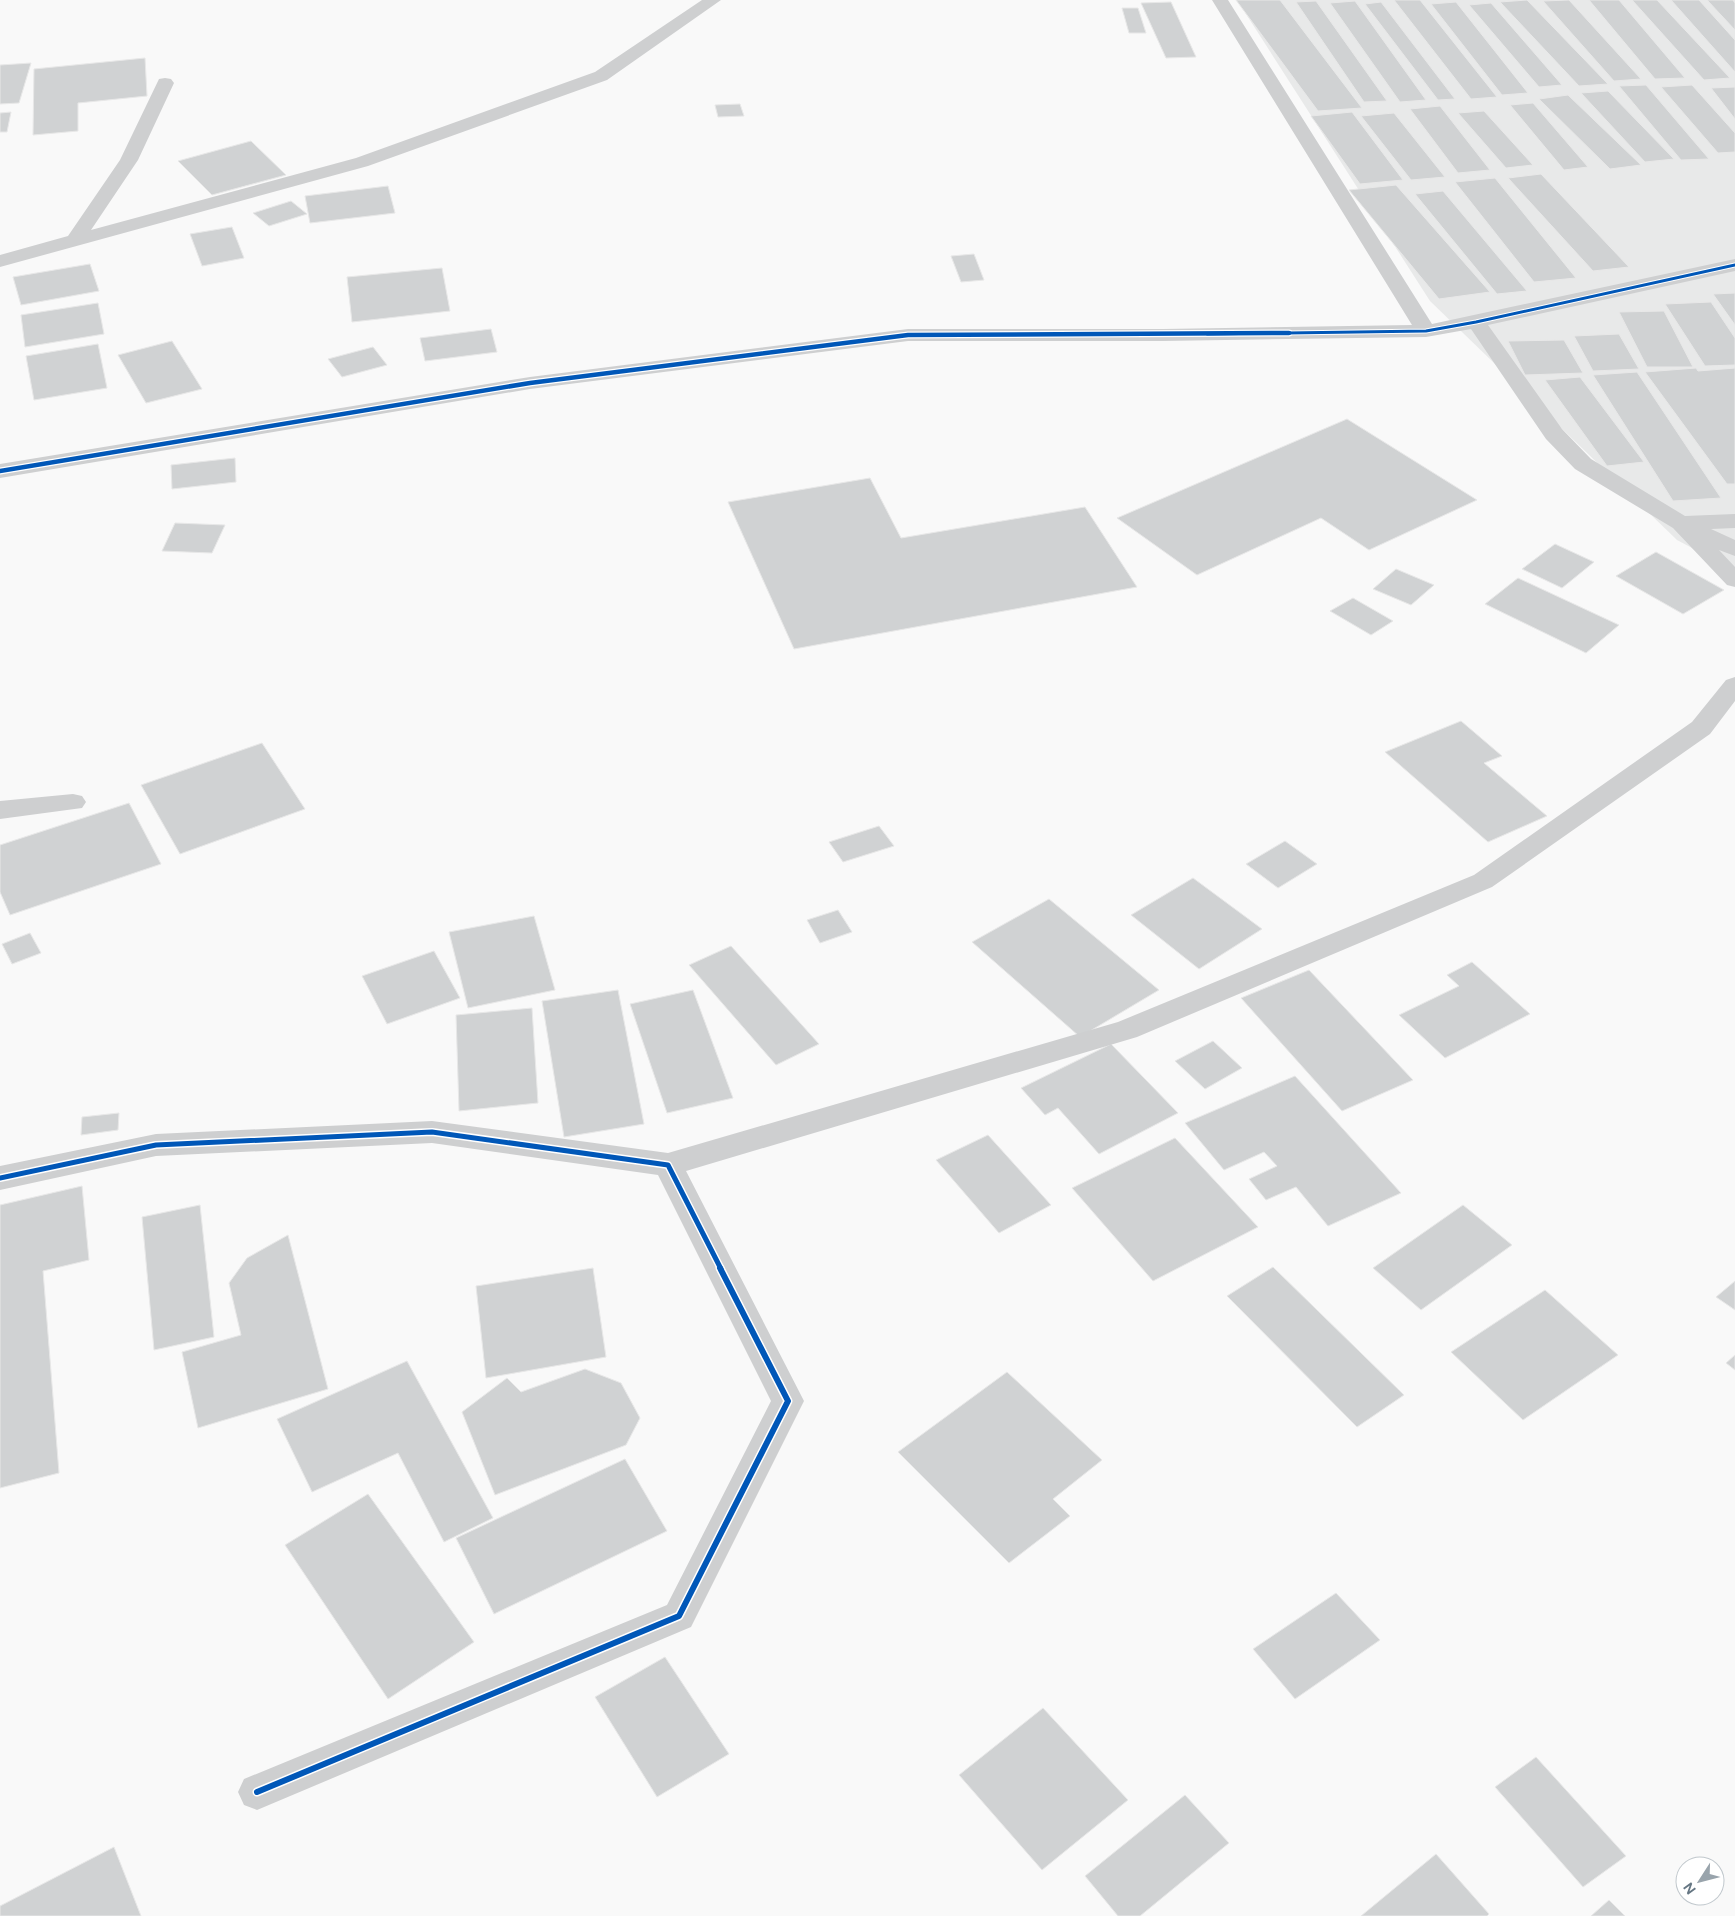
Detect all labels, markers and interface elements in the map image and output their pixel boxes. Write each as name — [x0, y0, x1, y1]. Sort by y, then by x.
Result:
north arrow — [1675, 1856, 1725, 1906]
text: N — [1679, 1879, 1700, 1898]

